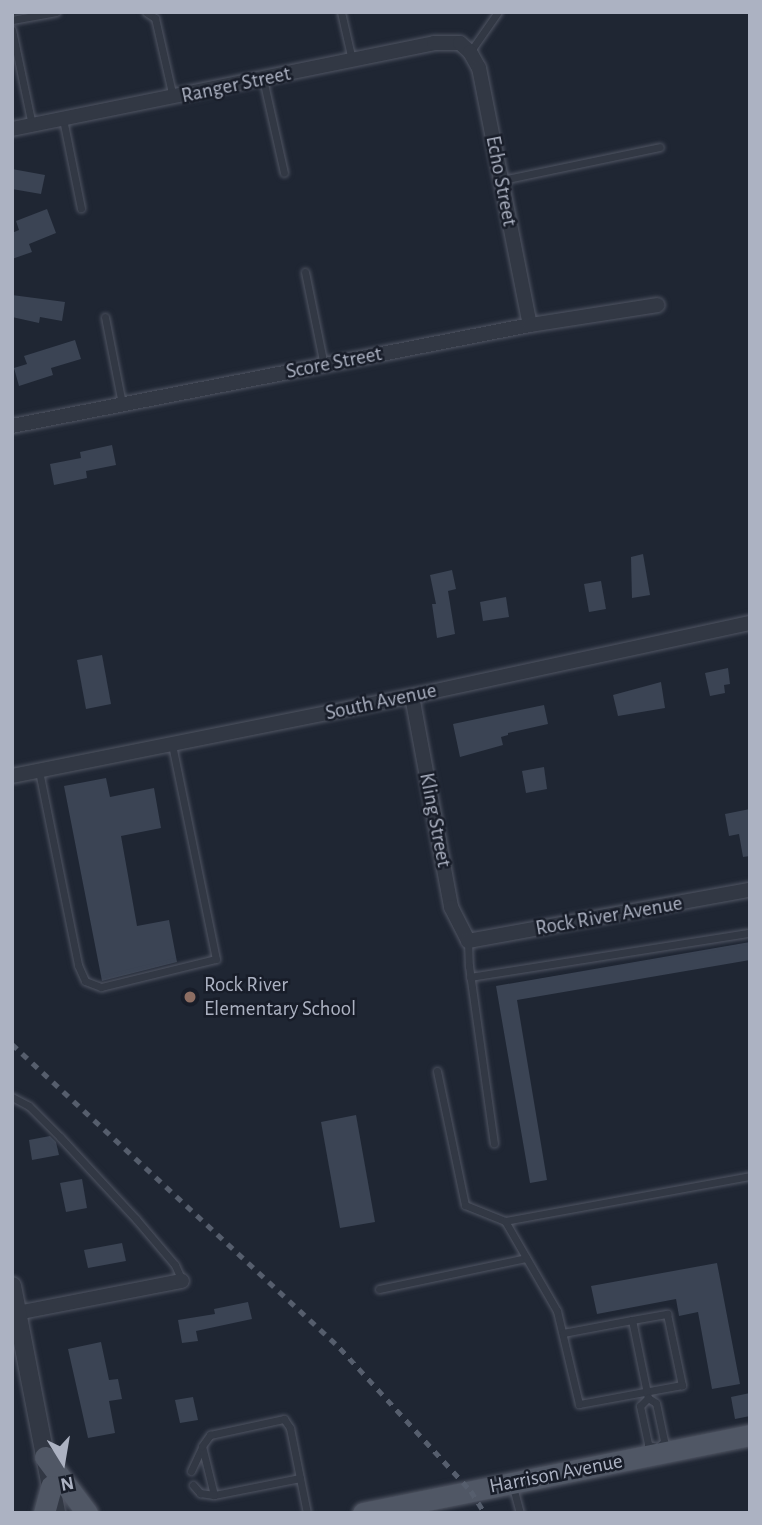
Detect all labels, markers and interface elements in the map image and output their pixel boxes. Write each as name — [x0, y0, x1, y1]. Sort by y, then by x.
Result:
street label: Ranger Street — [179, 61, 293, 109]
street label: Echo Street — [480, 134, 522, 228]
street label: Score Street — [284, 341, 384, 385]
street label: South Avenue — [323, 678, 439, 726]
street label: Kling Street — [413, 771, 457, 869]
street label: Rock River Avenue — [534, 891, 684, 941]
place label: Rock River Elementary School — [204, 972, 356, 1022]
marker: Rock River Elementary School — [182, 989, 198, 1005]
north arrow — [28, 1427, 98, 1497]
street label: Harrison Avenue — [487, 1449, 625, 1499]
text: N — [59, 1473, 75, 1494]

